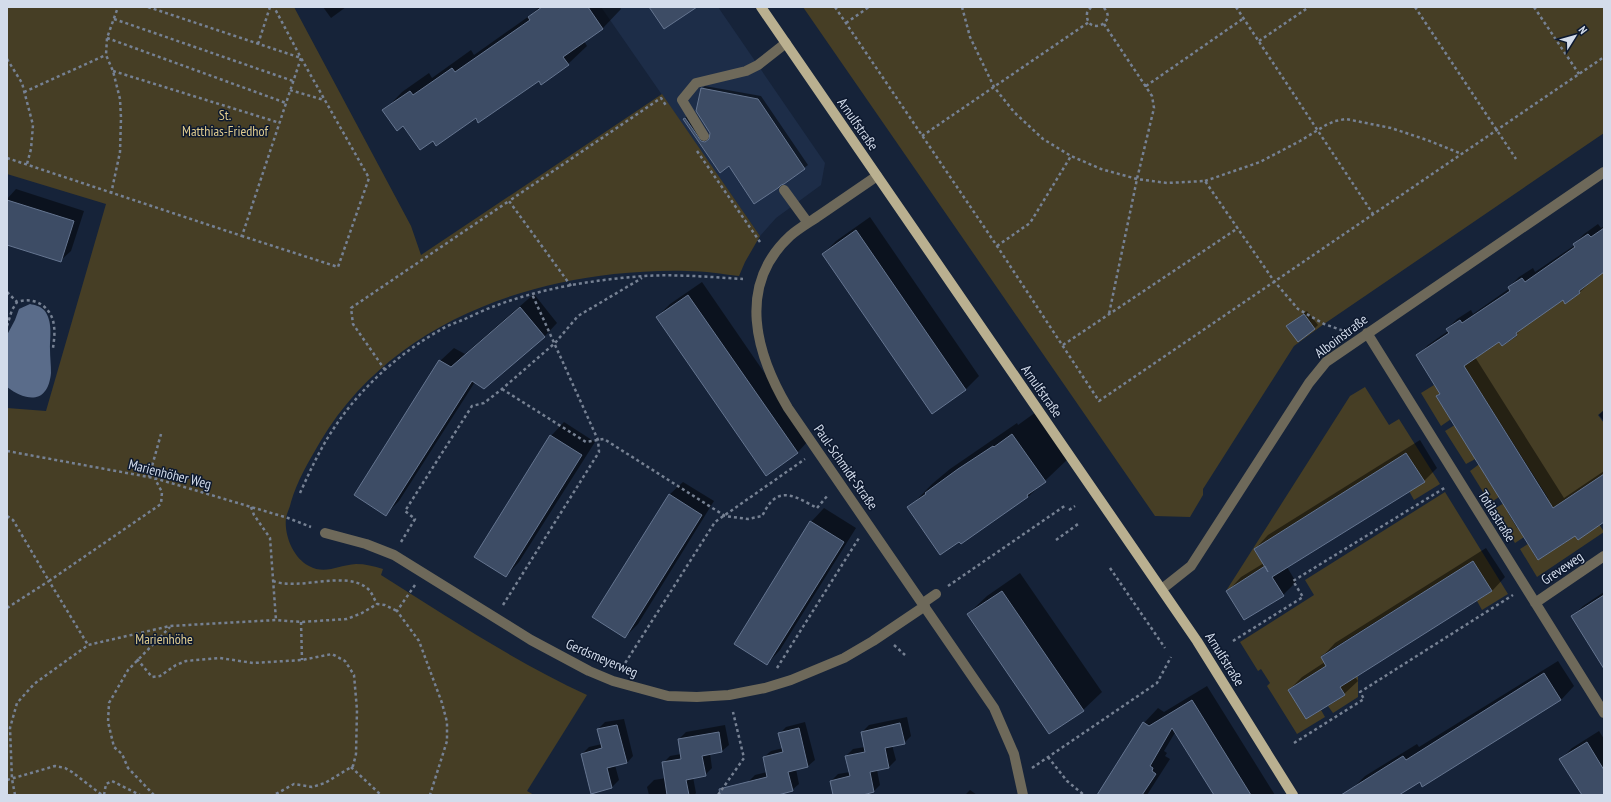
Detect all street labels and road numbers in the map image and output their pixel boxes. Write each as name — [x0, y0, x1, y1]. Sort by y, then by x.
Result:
street label: Arnulfstraße — [833, 94, 883, 154]
street label: Alboinstraße — [1311, 310, 1371, 362]
street label: Arnulfstraße — [1017, 361, 1067, 421]
street label: Paul-Schmidt-Straße — [810, 421, 882, 513]
street label: Marienhöher Weg — [127, 455, 213, 493]
street label: Totilastraße — [1474, 487, 1520, 545]
street label: Greveweg — [1537, 547, 1587, 589]
street label: Arnulfstraße — [1201, 629, 1249, 689]
street label: Gerdsmeyerweg — [563, 635, 641, 681]

